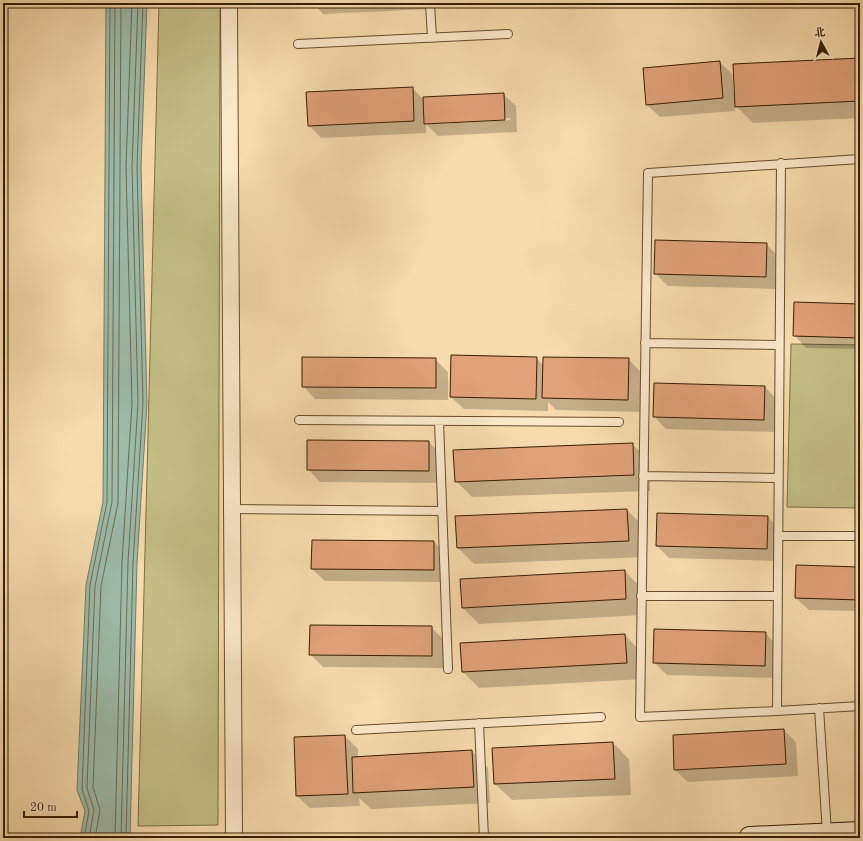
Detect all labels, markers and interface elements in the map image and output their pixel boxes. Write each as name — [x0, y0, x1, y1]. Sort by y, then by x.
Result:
north arrow — [801, 22, 841, 62]
text: 北 — [814, 26, 826, 40]
scale bar — [24, 793, 77, 819]
text: 20 m — [30, 802, 57, 814]

